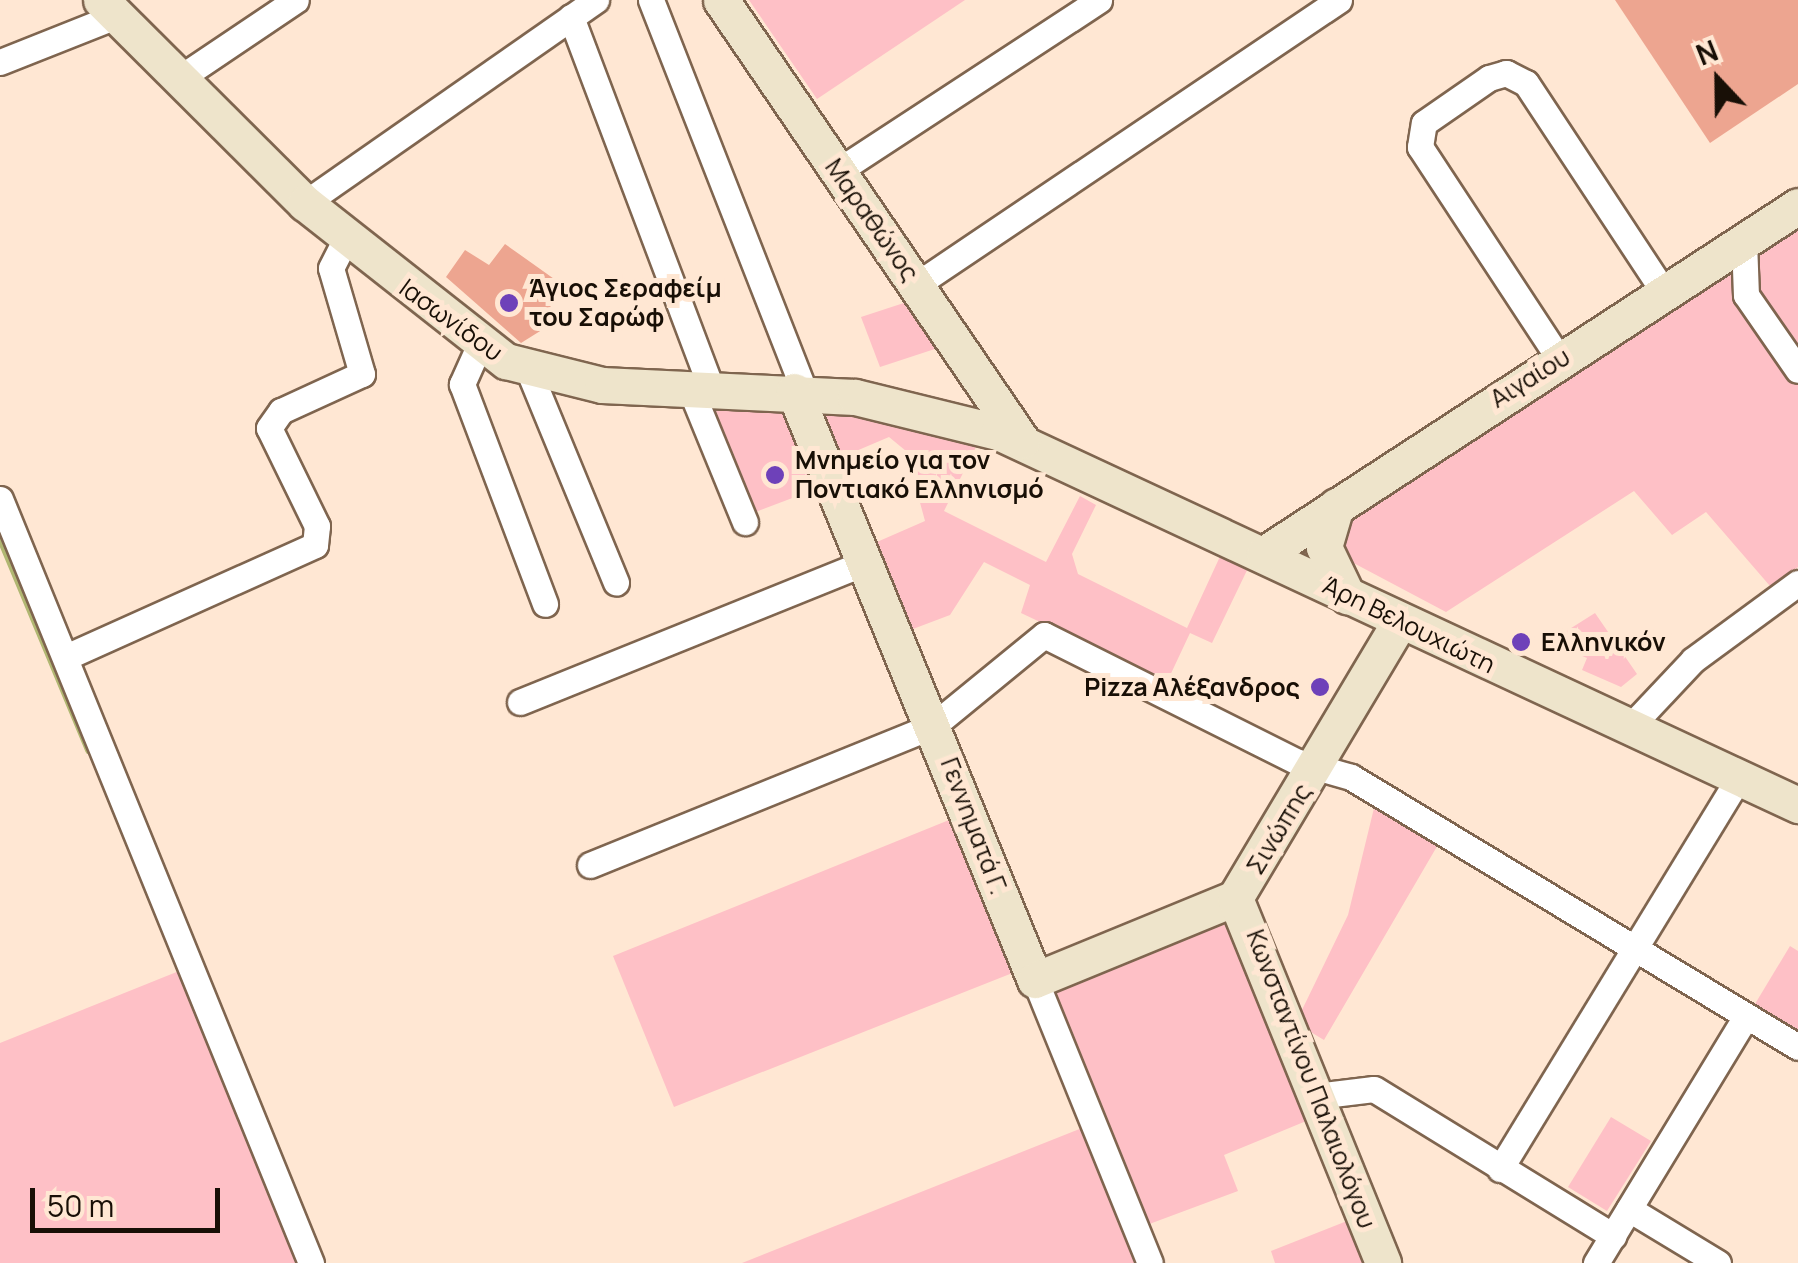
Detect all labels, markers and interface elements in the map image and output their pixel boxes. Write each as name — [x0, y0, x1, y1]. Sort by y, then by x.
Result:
north arrow — [1668, 30, 1768, 130]
text: N — [1690, 31, 1723, 74]
street label: Μαραθώνος — [819, 153, 925, 287]
street label: Ιασωνίδου — [394, 273, 508, 367]
place label: Άγιος Σεραφείμ του Σαρώφ — [529, 274, 722, 333]
marker: Άγιος Σεραφείμ του Σαρώφ — [498, 292, 520, 314]
street label: Αιγαίου — [1485, 342, 1575, 414]
place label: Μνημείο για τον Ποντιακό Ελληνισμό — [795, 446, 1044, 505]
marker: Μνημείο για τον Ποντιακό Ελληνισμό — [764, 464, 786, 486]
street label: Άρη Βελουχιώτη — [1318, 570, 1500, 680]
place label: Ελληνικόν — [1541, 627, 1666, 657]
marker: Ελληνικόν — [1510, 631, 1532, 653]
place label: Pizza Αλέξανδρος — [1084, 672, 1300, 702]
marker: Pizza Αλέξανδρος — [1309, 676, 1331, 698]
street label: Γεννηματά Γ. — [934, 754, 1014, 898]
street label: Σινώπης — [1240, 778, 1318, 880]
street label: Κωνσταντίνου Παλαιολόγου — [1240, 925, 1382, 1233]
scale bar — [35, 1168, 225, 1230]
text: 50 m — [47, 1185, 114, 1226]

